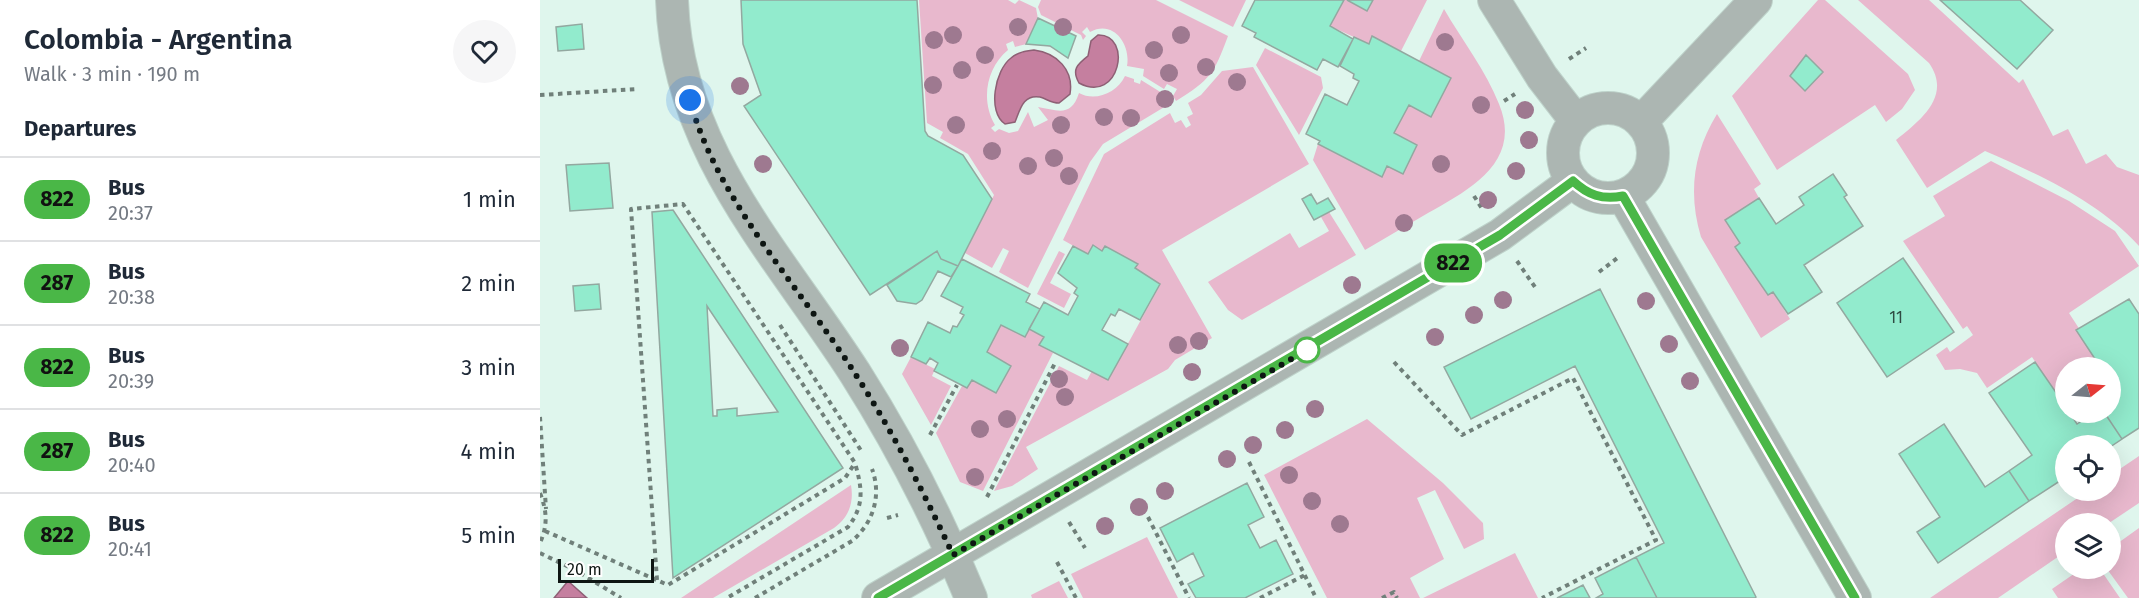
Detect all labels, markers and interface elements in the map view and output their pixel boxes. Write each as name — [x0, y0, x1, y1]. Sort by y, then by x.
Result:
button: heart — [453, 20, 516, 83]
text: Colombia - Argentina — [24, 23, 293, 56]
text: Walk · 3 min · 190 m — [24, 62, 200, 86]
your location — [675, 85, 705, 115]
text: Departures — [24, 115, 136, 142]
text: Bus — [108, 174, 145, 201]
text: 822 — [40, 186, 74, 212]
text: 1 min — [463, 186, 516, 213]
text: 20:37 — [108, 201, 153, 225]
line badge: 822 — [1418, 244, 1488, 282]
text: 822 — [1436, 250, 1470, 276]
text: Bus — [108, 258, 145, 285]
text: 287 — [41, 270, 73, 296]
text: 2 min — [461, 270, 516, 297]
text: 20:38 — [108, 285, 155, 309]
house number: 11 — [1889, 308, 1903, 327]
unlabelled marker — [1294, 337, 1320, 363]
text: Bus — [108, 342, 145, 369]
text: 822 — [40, 354, 74, 380]
text: 3 min — [461, 354, 516, 381]
north arrow — [2055, 357, 2121, 423]
map controls — [2055, 357, 2121, 579]
text: 20:39 — [108, 369, 154, 393]
text: Bus — [108, 426, 145, 453]
button: locate — [2055, 435, 2121, 501]
text: 287 — [41, 438, 73, 464]
text: 4 min — [461, 438, 516, 465]
text: 20:40 — [108, 453, 156, 477]
text: Bus — [108, 510, 145, 537]
button: layers — [2055, 513, 2121, 579]
text: 822 — [40, 522, 74, 548]
text: 5 min — [461, 522, 516, 549]
text: 20:41 — [108, 537, 152, 561]
scale bar — [558, 556, 654, 584]
text: 20 m — [567, 560, 602, 579]

